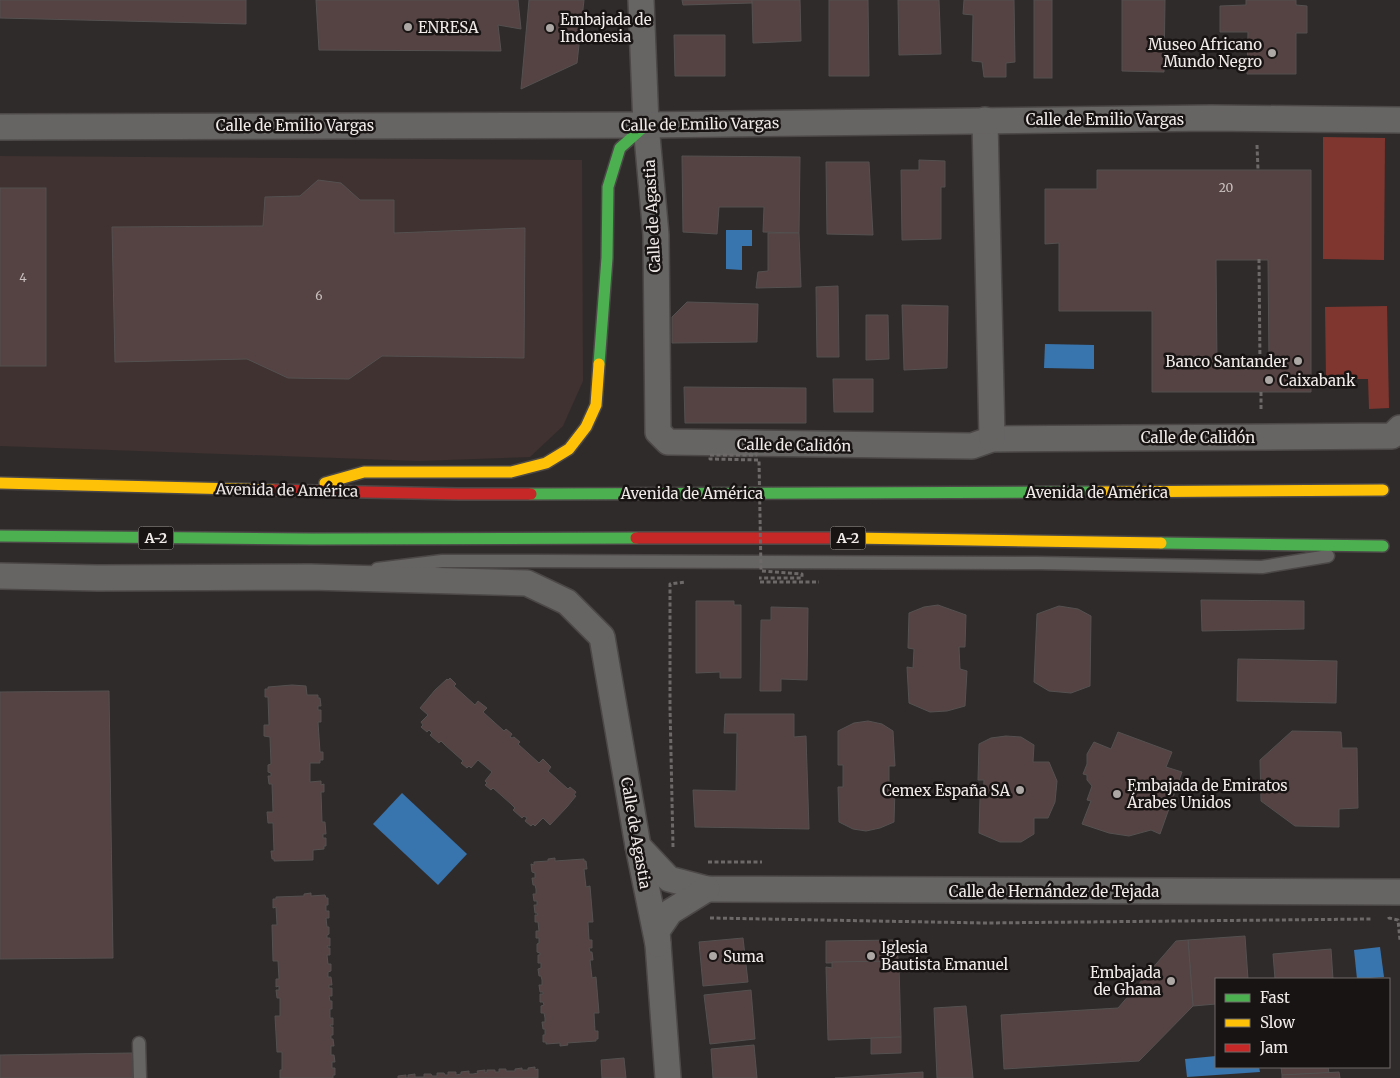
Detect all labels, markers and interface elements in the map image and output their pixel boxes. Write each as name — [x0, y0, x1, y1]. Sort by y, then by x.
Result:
place label: Embajada de Indonesia — [560, 10, 652, 46]
place label: ENRESA — [418, 18, 479, 37]
marker: ENRESA — [402, 21, 414, 33]
marker: Embajada de Indonesia — [544, 22, 556, 34]
place label: Museo Africano Mundo Negro — [1148, 35, 1262, 71]
marker: Museo Africano Mundo Negro — [1266, 47, 1278, 59]
street label: Calle de Emilio Vargas — [1026, 110, 1184, 129]
street label: Calle de Emilio Vargas — [621, 113, 779, 135]
street label: Calle de Emilio Vargas — [216, 116, 374, 135]
street label: Calle de Agastia — [640, 159, 664, 273]
house number: 20 — [1219, 180, 1234, 195]
house number: 4 — [19, 270, 27, 285]
house number: 6 — [315, 288, 323, 303]
place label: Banco Santander — [1165, 352, 1288, 371]
marker: Banco Santander — [1292, 355, 1304, 367]
place label: Caixabank — [1279, 371, 1356, 390]
marker: Caixabank — [1263, 374, 1275, 386]
street label: Calle de Calidón — [1141, 428, 1255, 447]
street label: Calle de Calidón — [737, 435, 851, 455]
street label: Avenida de América — [215, 479, 358, 501]
street label: Avenida de América — [1025, 483, 1168, 502]
street label: Avenida de América — [620, 484, 763, 503]
road number: A-2 — [138, 526, 174, 550]
road number: A-2 — [830, 526, 866, 550]
street label: Calle de Agastia — [617, 776, 655, 890]
place label: Embajada de Emiratos Árabes Unidos — [1126, 776, 1288, 812]
place label: Cemex España SA — [882, 781, 1010, 800]
marker: Cemex España SA — [1014, 784, 1026, 796]
marker: Embajada de Emiratos Árabes Unidos — [1111, 788, 1123, 800]
street label: Calle de Hernández de Tejada — [949, 882, 1159, 901]
place label: Iglesia Bautista Emanuel — [881, 938, 1008, 974]
place label: Suma — [723, 947, 764, 966]
marker: Suma — [707, 950, 719, 962]
marker: Iglesia Bautista Emanuel — [865, 950, 877, 962]
place label: Embajada de Ghana — [1090, 963, 1161, 999]
marker: Embajada de Ghana — [1165, 975, 1177, 987]
legend — [1215, 978, 1390, 1068]
text: Fast — [1260, 988, 1290, 1007]
text: Slow — [1260, 1013, 1295, 1032]
text: Jam — [1259, 1038, 1288, 1057]

